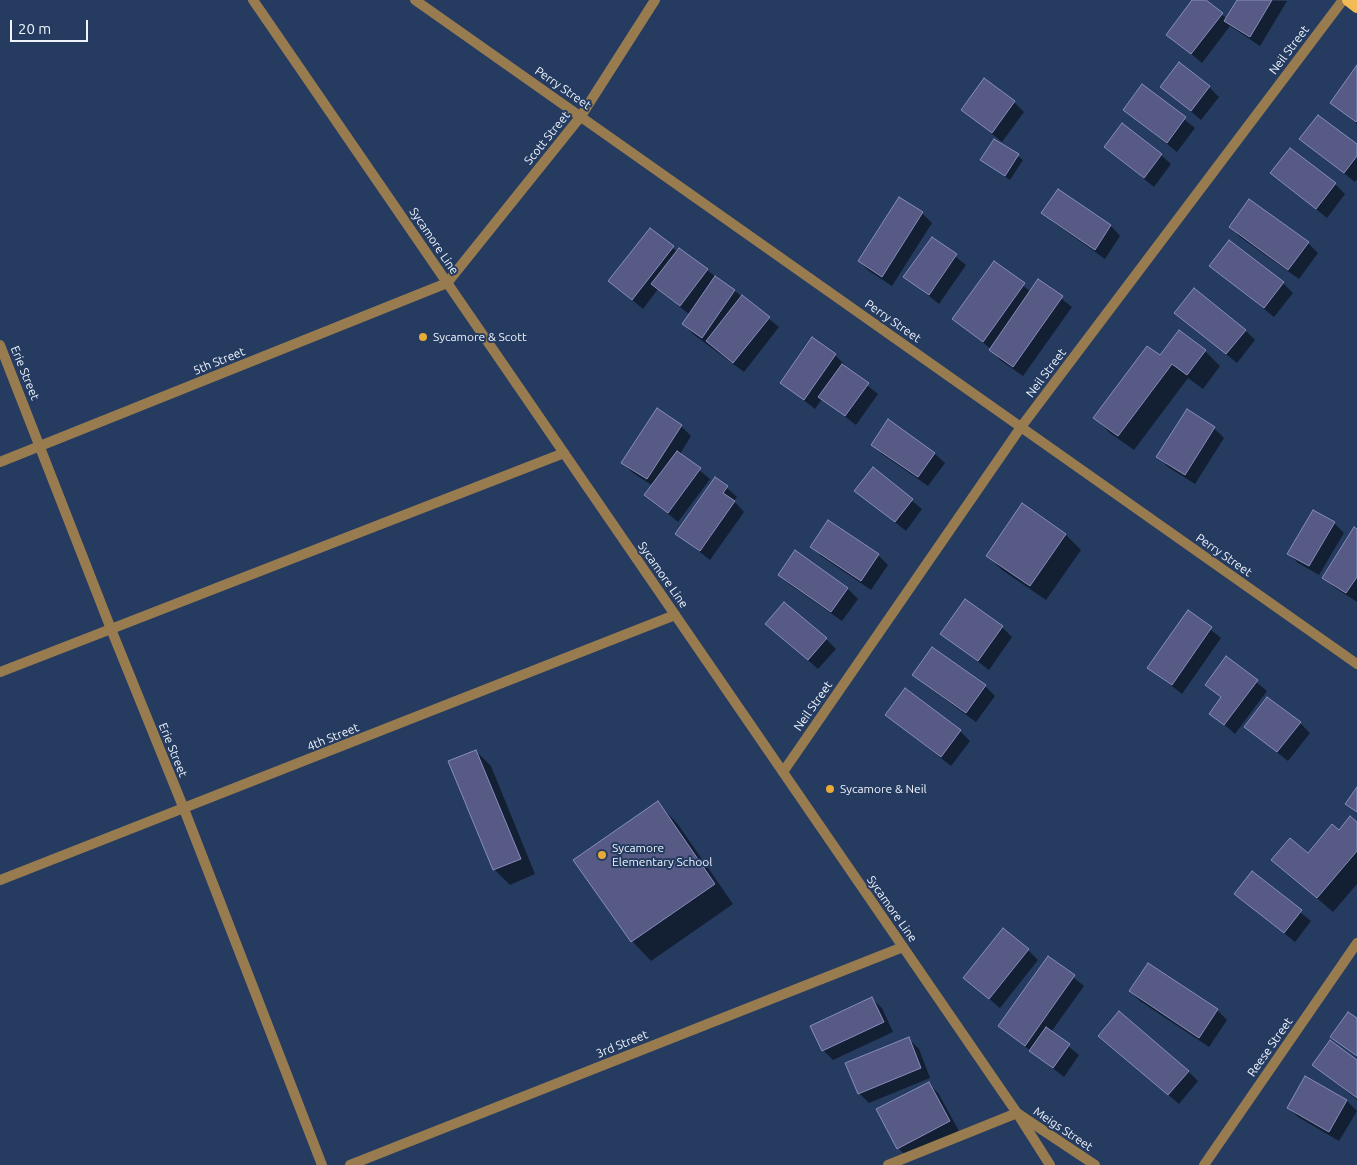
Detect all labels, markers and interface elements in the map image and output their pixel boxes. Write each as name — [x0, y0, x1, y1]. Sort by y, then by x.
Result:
scale bar — [12, 10, 90, 42]
text: 20 m — [18, 20, 51, 37]
street label: Neil Street — [1266, 23, 1312, 77]
street label: Perry Street — [532, 63, 594, 113]
street label: Scott Street — [521, 108, 573, 168]
street label: Sycamore Line — [406, 205, 462, 277]
street label: Perry Street — [862, 296, 924, 346]
place label: Sycamore & Scott — [433, 330, 527, 344]
marker: Sycamore & Scott — [417, 331, 429, 343]
street label: Erie Street — [8, 344, 42, 402]
street label: 5th Street — [191, 344, 247, 378]
street label: Neil Street — [1023, 346, 1069, 400]
street label: Perry Street — [1193, 530, 1255, 580]
street label: Sycamore Line — [635, 539, 691, 611]
street label: Neil Street — [791, 678, 835, 734]
street label: 4th Street — [305, 720, 361, 754]
street label: Erie Street — [156, 721, 190, 779]
place label: Sycamore & Neil — [840, 782, 927, 796]
marker: Sycamore & Neil — [824, 783, 836, 795]
place label: Sycamore Elementary School — [612, 841, 712, 869]
marker: Sycamore Elementary School — [596, 849, 608, 861]
street label: Sycamore Line — [864, 873, 920, 945]
street label: Reese Street — [1244, 1015, 1296, 1079]
street label: 3rd Street — [594, 1027, 650, 1061]
street label: Meigs Street — [1031, 1104, 1095, 1154]

